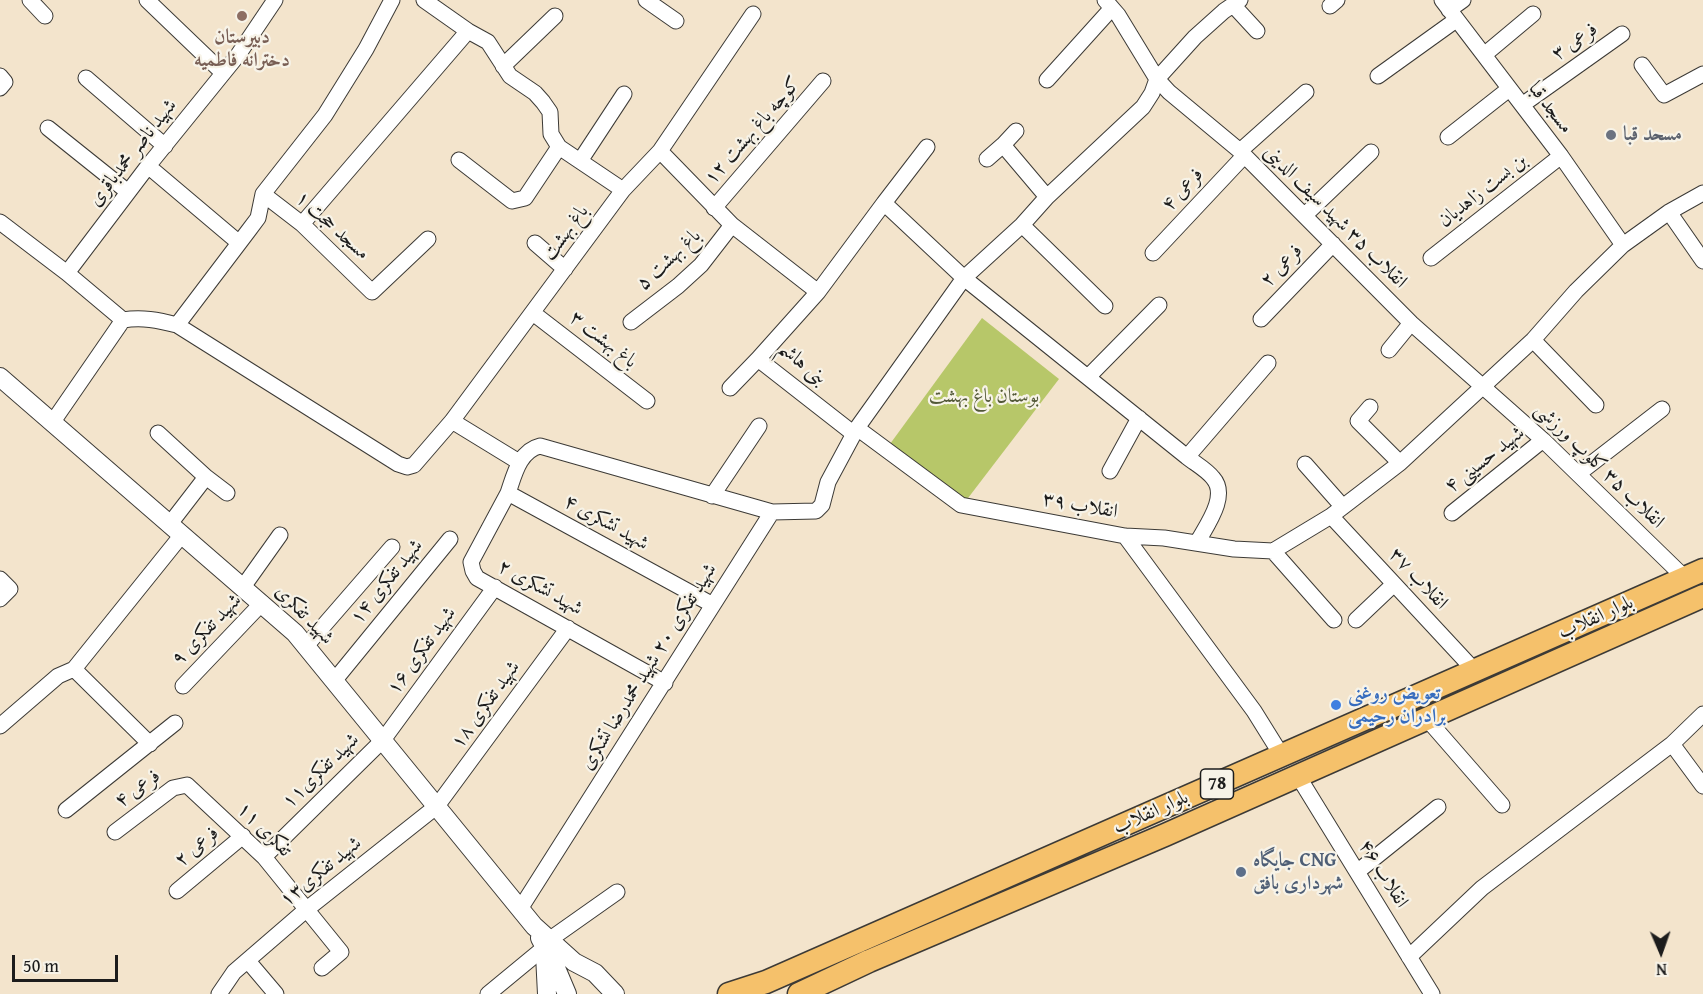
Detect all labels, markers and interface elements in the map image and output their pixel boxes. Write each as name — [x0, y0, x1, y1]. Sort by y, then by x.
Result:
marker: دبیرستان دخترانه فاطمیه — [235, 9, 249, 23]
street label: فرعی ۳ — [1548, 18, 1602, 66]
place label: دبیرستان دخترانه فاطمیه — [194, 26, 290, 73]
street label: کوچه باغ بهشت ۱۲ — [700, 72, 806, 190]
street label: مسجد قبا — [1522, 77, 1578, 139]
street label: شهید ناصر محمدباقری — [84, 94, 182, 212]
place label: مسحد قبا — [1623, 123, 1682, 147]
marker: مسحد قبا — [1604, 128, 1618, 142]
street label: انقلاب ۳۵ شهید سیف الدینی — [1258, 140, 1412, 294]
street label: بن بست زاهدیان — [1434, 149, 1532, 233]
street label: فرعی ۴ — [1157, 163, 1209, 217]
street label: مسجد حجت ۱ — [290, 186, 374, 266]
street label: باغ بهشت — [538, 200, 594, 266]
street label: باغ بهشت ۵ — [632, 224, 706, 296]
street label: فرعی ۲ — [1256, 240, 1308, 292]
street label: باغ بهشت ۳ — [564, 306, 642, 374]
street label: بنی هاشم — [773, 336, 831, 392]
park label: بوستان باغ بهشت — [929, 385, 1039, 409]
street label: انقلاب ۳۵ کلوپ ورزشی — [1529, 398, 1669, 534]
street label: شهید حسینی ۴ — [1440, 421, 1530, 499]
street label: انقلاب ۳۹ — [1041, 488, 1119, 524]
street label: شهید تشکری ۴ — [559, 490, 653, 556]
street label: شهید تفکری ۱۴ — [345, 535, 429, 629]
street label: انقلاب ۳۷ — [1383, 543, 1453, 615]
street label: شهید تشکری ۲ — [493, 555, 587, 621]
street label: شهید تفکری ۲۰ شهید محمدرضا تشکری — [575, 559, 723, 775]
street label: شهید تفکری — [269, 580, 339, 650]
street label: شهید تفکری ۹ — [167, 589, 247, 671]
street label: بلوار انقلاب — [1555, 591, 1637, 645]
street label: شهید تفکری ۱۶ — [382, 603, 462, 699]
street label: شهید تفکری ۱۸ — [446, 657, 526, 753]
place label: تعویض روغنی برادران رحیمی — [1348, 682, 1446, 729]
marker: تعویض روغنی برادران رحیمی — [1329, 698, 1343, 712]
street label: شهید تفکری۱۱ — [277, 728, 365, 814]
street label: فرعی ۴ — [111, 765, 165, 813]
road number: 78 — [1200, 769, 1234, 799]
street label: بلوار انقلاب — [1110, 786, 1192, 840]
street label: تفکری ۱۱ — [232, 798, 296, 862]
street label: فرعی ۲ — [170, 822, 224, 872]
street label: شهید تفکری۱۳ — [275, 832, 367, 912]
street label: انقلاب ۴۶ — [1353, 835, 1413, 913]
place label: جایگاه CNG شهرداری بافق — [1253, 849, 1343, 896]
marker: جایگاه CNG شهرداری بافق — [1234, 865, 1248, 879]
north arrow — [1631, 922, 1691, 982]
scale bar — [15, 943, 122, 981]
text: 50 m — [23, 952, 59, 979]
text: N — [1656, 958, 1667, 982]

